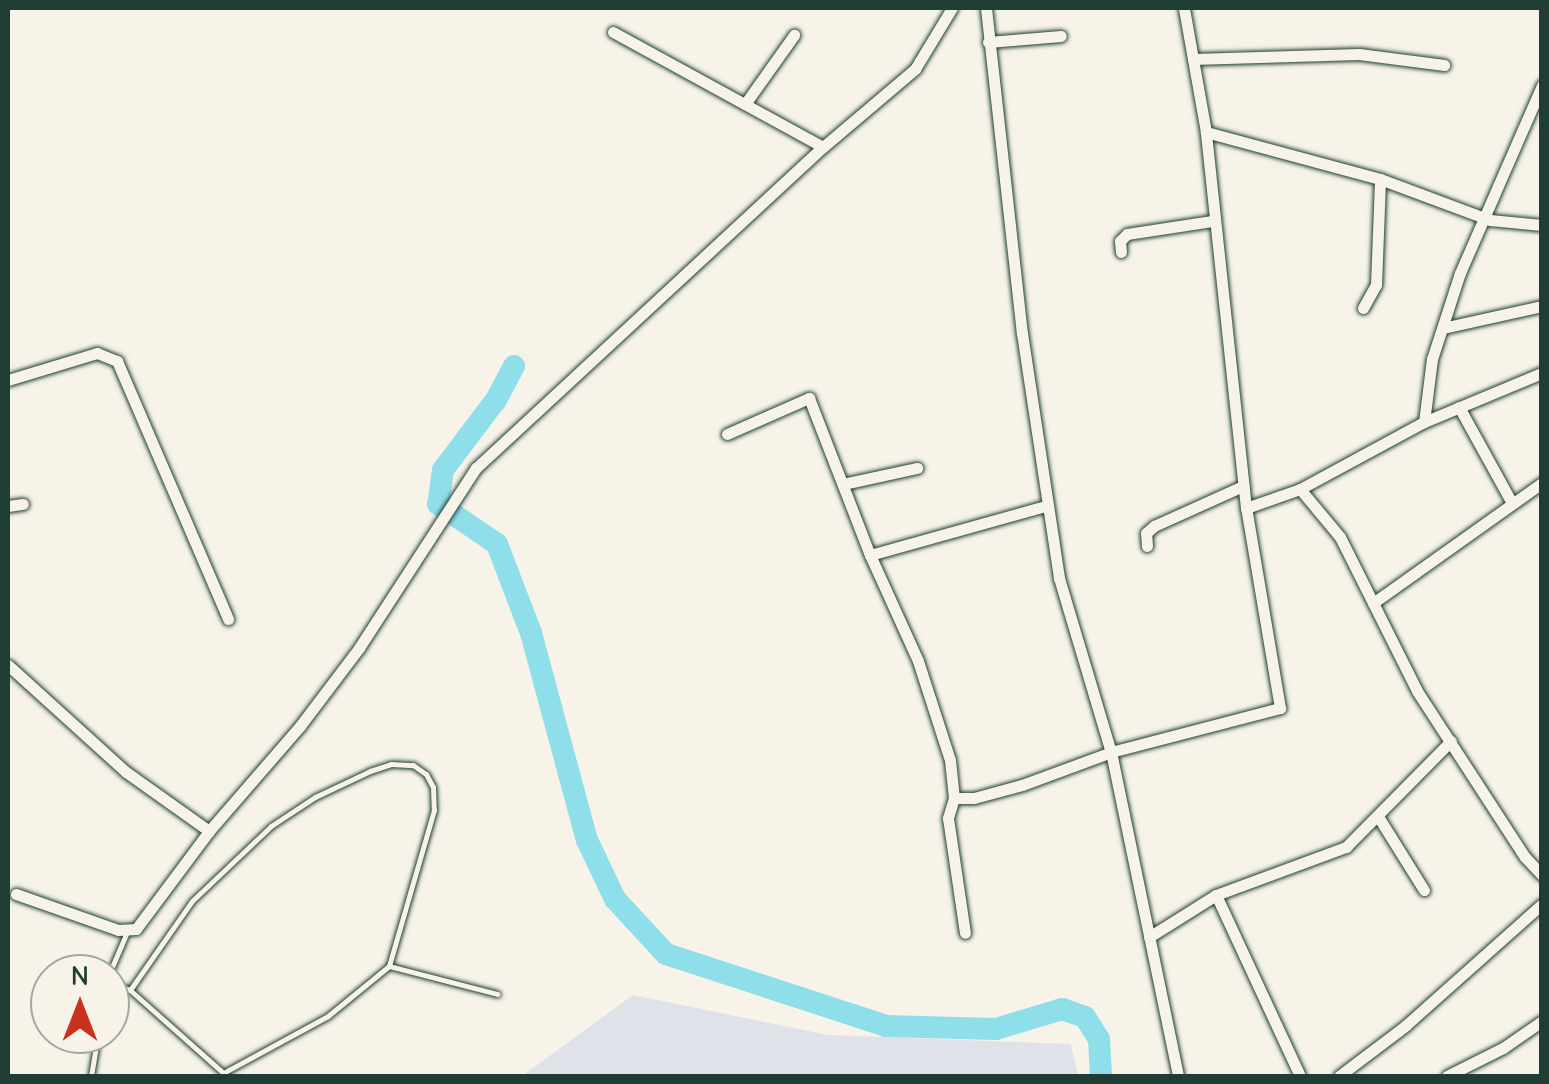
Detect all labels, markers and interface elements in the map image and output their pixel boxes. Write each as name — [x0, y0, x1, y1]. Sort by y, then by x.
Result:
north arrow — [30, 954, 130, 1054]
text: N — [71, 960, 89, 992]

